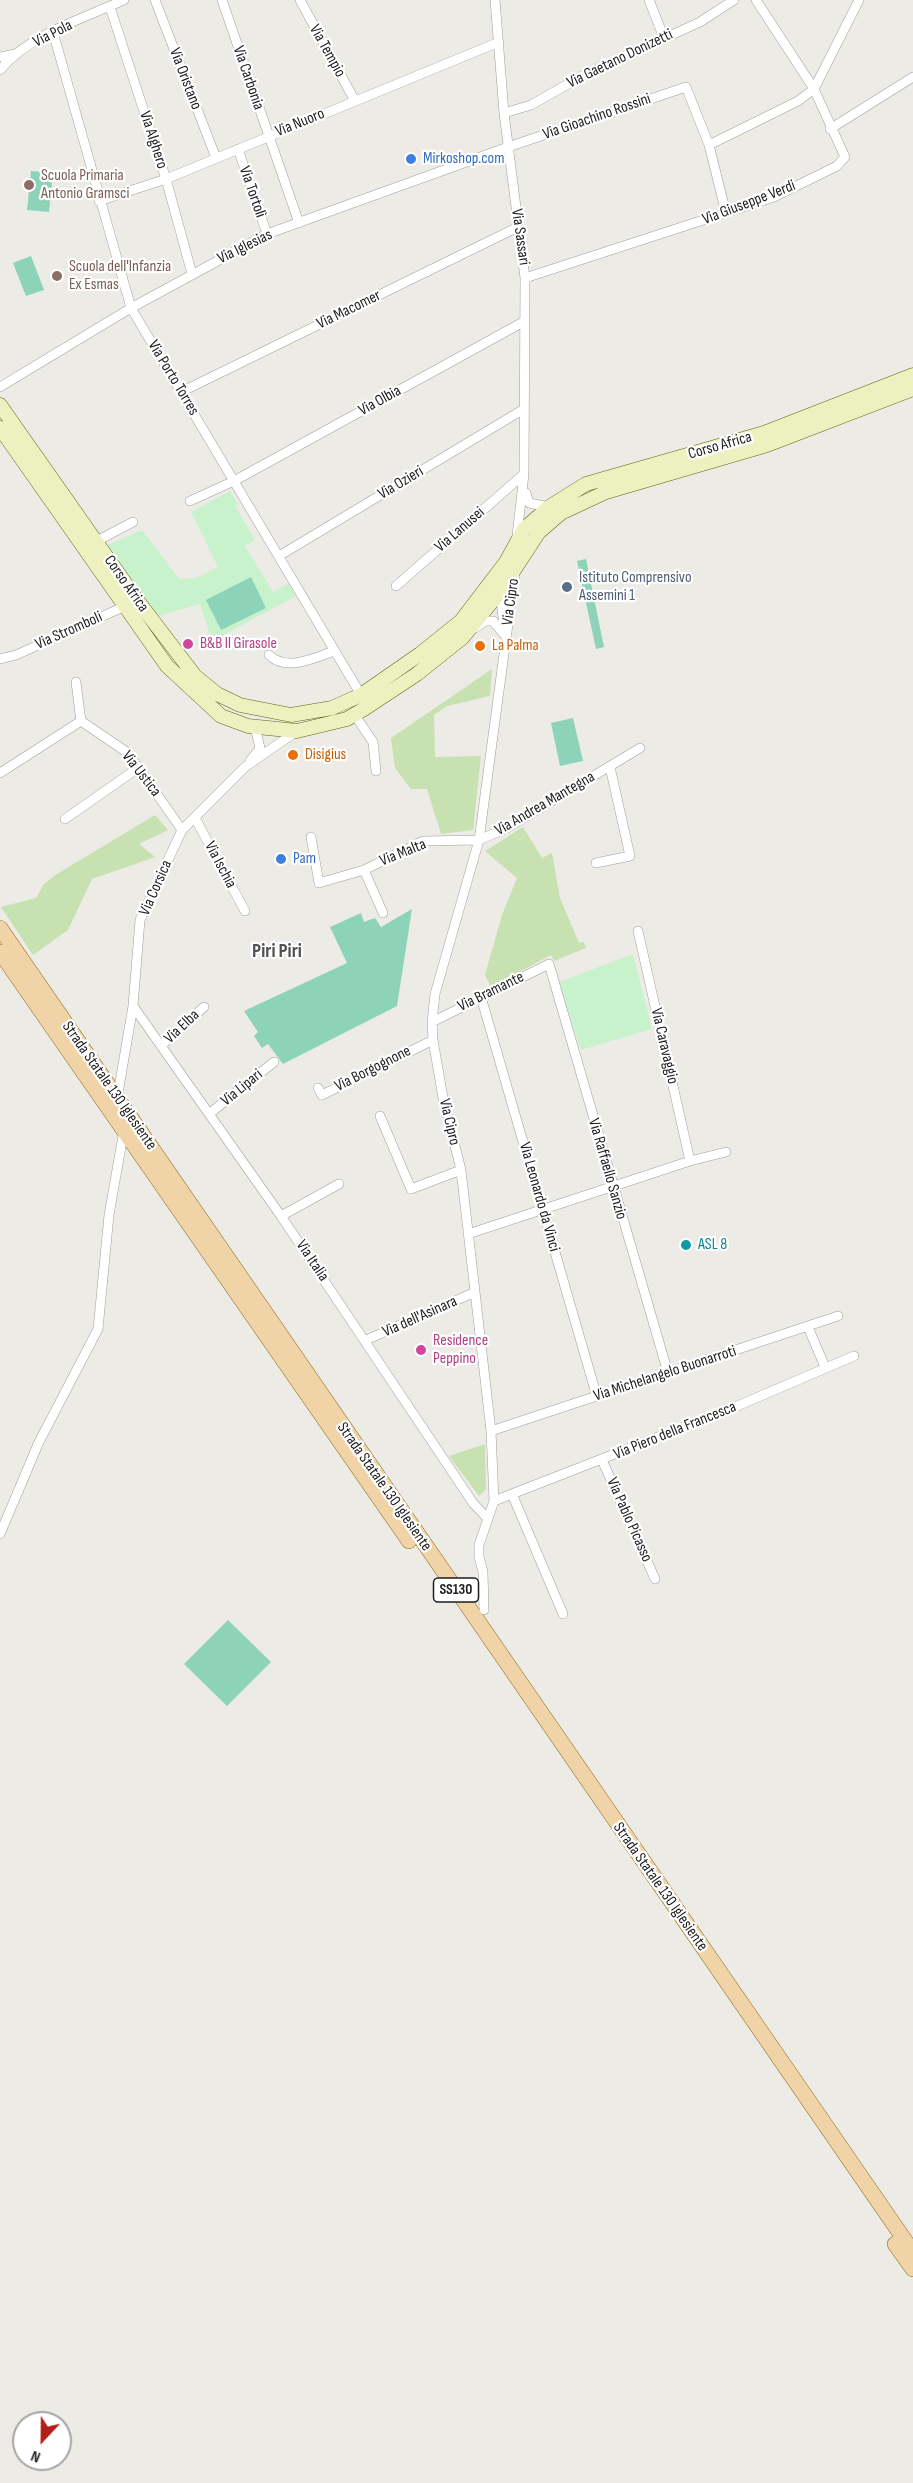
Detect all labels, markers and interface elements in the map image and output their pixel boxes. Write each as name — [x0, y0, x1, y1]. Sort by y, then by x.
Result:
street label: Via Pola — [30, 16, 76, 52]
street label: Via Tempio — [305, 21, 349, 81]
street label: Via Gaetano Donizetti — [564, 25, 676, 93]
street label: Via Carbonia — [228, 43, 268, 113]
street label: Via Oristano — [164, 45, 206, 113]
street label: Via Gioachino Rossini — [541, 90, 653, 144]
street label: Via Nuoro — [273, 104, 327, 142]
street label: Via Alghero — [135, 109, 171, 171]
place label: Mirkoshop.com — [423, 149, 504, 169]
marker: Mirkoshop.com — [404, 152, 418, 166]
street label: Via Tortolì — [234, 164, 270, 220]
place label: Scuola Primaria Antonio Gramsci — [41, 166, 129, 204]
street label: Via Giuseppe Verdi — [700, 176, 798, 230]
marker: Scuola Primaria Antonio Gramsci — [22, 178, 36, 192]
street label: Via Sassari — [507, 208, 533, 266]
street label: Via Iglesias — [214, 226, 276, 268]
place label: Scuola dell'Infanzia Ex Esmas — [69, 257, 171, 295]
marker: Scuola dell'Infanzia Ex Esmas — [50, 269, 64, 283]
street label: Via Macomer — [314, 286, 384, 334]
street label: Via Porto Torres — [143, 337, 203, 419]
street label: Via Olbia — [355, 382, 405, 420]
street label: Corso Africa — [686, 428, 754, 464]
street label: Via Ozieri — [375, 462, 427, 504]
street label: Via Lanusei — [431, 503, 489, 557]
street label: Corso Africa — [100, 552, 152, 616]
place label: Istituto Comprensivo Assemini 1 — [579, 568, 692, 606]
street label: Via Cipro — [498, 577, 524, 627]
marker: Istituto Comprensivo Assemini 1 — [560, 580, 574, 594]
street label: Via Stromboli — [32, 608, 106, 654]
place label: B&B Il Girasole — [200, 634, 277, 654]
place label: La Palma — [492, 636, 539, 656]
marker: B&B Il Girasole — [181, 637, 195, 651]
marker: La Palma — [473, 639, 487, 653]
place label: Disigius — [305, 745, 346, 765]
street label: Via Ustica — [117, 747, 165, 801]
marker: Disigius — [286, 748, 300, 762]
street label: Via Andrea Mantegna — [492, 768, 598, 840]
street label: Via Malta — [377, 835, 429, 871]
street label: Via Ischia — [200, 838, 240, 892]
place label: Pam — [293, 849, 316, 869]
marker: Pam — [274, 852, 288, 866]
street label: Via Corsica — [135, 857, 177, 919]
district label: Piri Piri — [252, 940, 302, 964]
street label: Via Bramante — [455, 968, 527, 1016]
street label: Via Elba — [160, 1006, 204, 1048]
street label: Via Caravaggio — [646, 1006, 682, 1086]
street label: Strada Statale 130 Iglesiente — [57, 1018, 161, 1154]
street label: Via Borgognone — [332, 1042, 414, 1096]
street label: Via Lipari — [217, 1065, 267, 1111]
street label: Via Cipro — [434, 1097, 464, 1147]
street label: Via Raffaello Sanzio — [583, 1116, 631, 1222]
street label: Via Leonardo da Vinci — [514, 1140, 564, 1254]
place label: ASL 8 — [698, 1235, 727, 1255]
street label: Via Italia — [291, 1237, 333, 1285]
marker: ASL 8 — [679, 1238, 693, 1252]
street label: Via dell'Asinara — [380, 1292, 460, 1342]
place label: Residence Peppino — [433, 1331, 488, 1369]
street label: Via Michelangelo Buonarroti — [591, 1342, 739, 1406]
marker: Residence Peppino — [414, 1343, 428, 1357]
street label: Via Piero della Francesca — [611, 1398, 739, 1464]
street label: Strada Statale 130 Iglesiente — [332, 1419, 436, 1555]
street label: Via Pablo Picasso — [602, 1475, 656, 1565]
road number: SS130 — [434, 1578, 478, 1602]
street label: Strada Statale 130 Iglesiente — [608, 1819, 712, 1955]
north arrow — [12, 2411, 72, 2471]
text: N — [28, 2446, 43, 2467]

